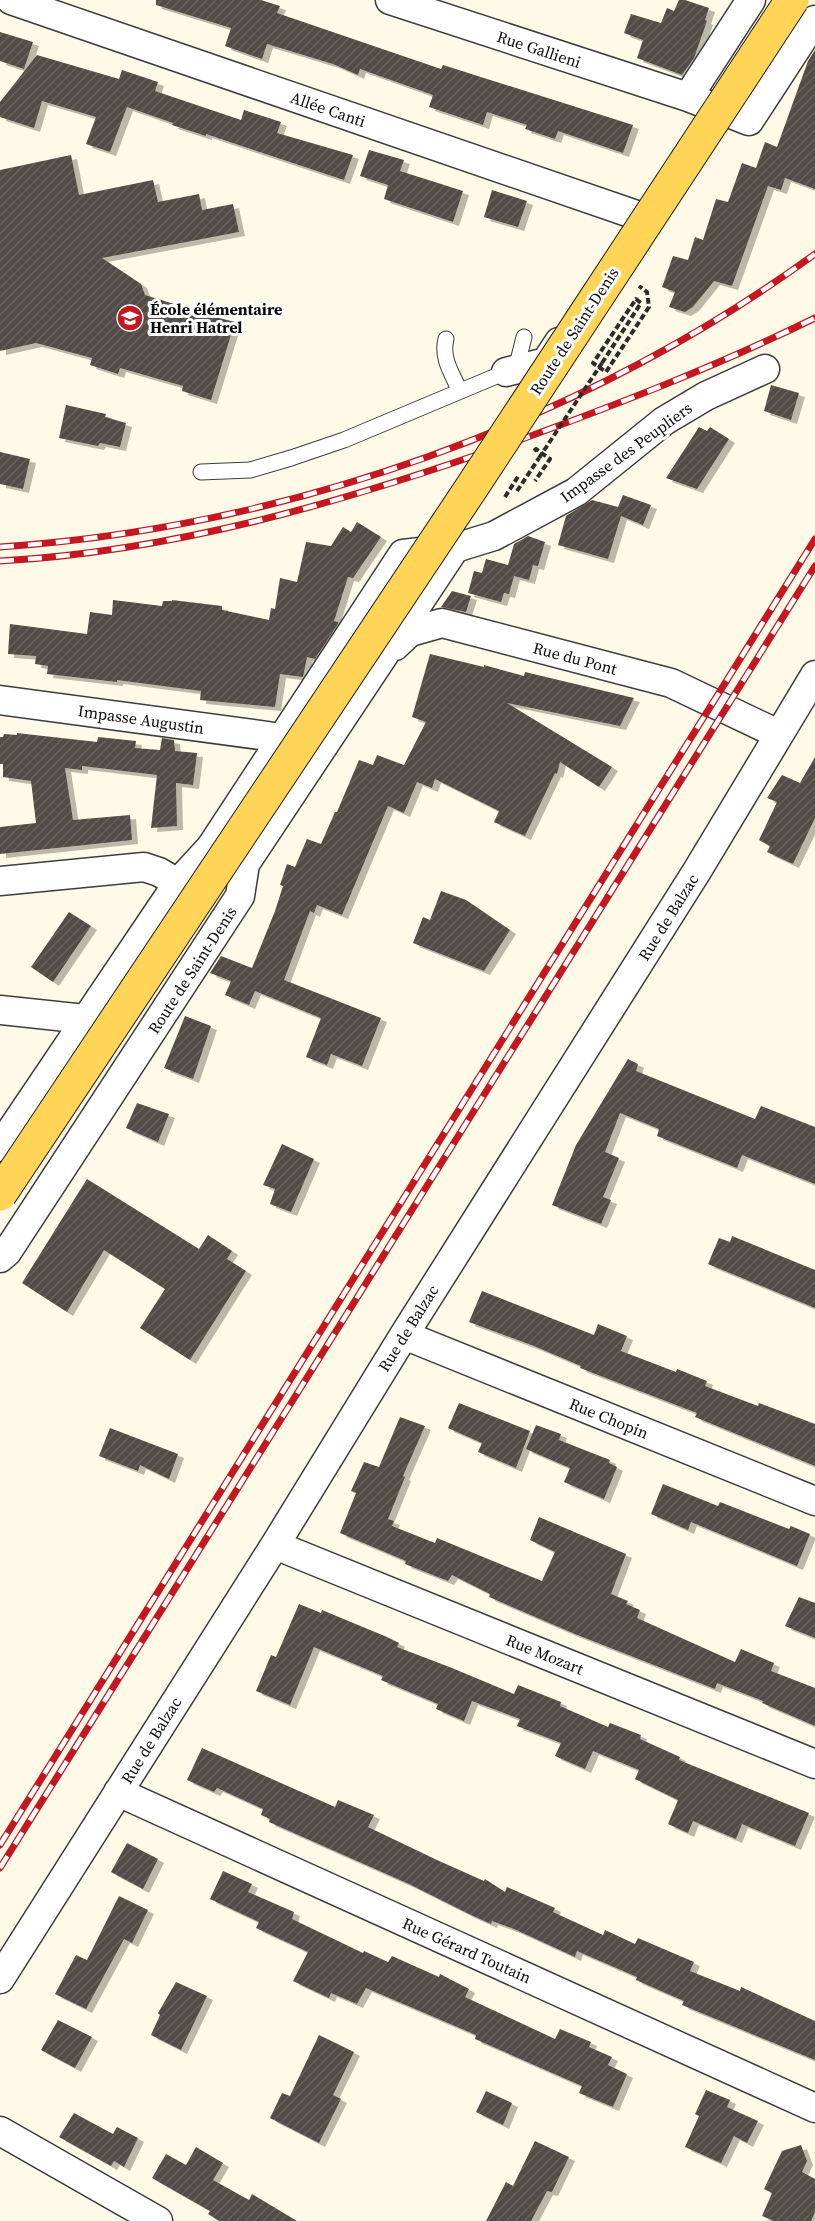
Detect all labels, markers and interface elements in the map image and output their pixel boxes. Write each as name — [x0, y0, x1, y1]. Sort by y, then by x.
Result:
street label: Rue Gallieni — [494, 25, 584, 73]
street label: Allée Canti — [288, 86, 369, 132]
street label: Route de Saint-Denis — [524, 263, 624, 399]
place label: École élémentaire Henri Hatrel — [150, 298, 282, 338]
school or university icon: École élémentaire Henri Hatrel — [115, 303, 145, 333]
street label: Impasse des Peupliers — [556, 397, 696, 507]
street label: Rue du Pont — [531, 636, 620, 680]
street label: Impasse Augustin — [77, 699, 206, 739]
street label: Rue de Balzac — [633, 869, 704, 965]
street label: Route de Saint-Denis — [142, 902, 242, 1038]
street label: Rue de Balzac — [373, 1280, 444, 1376]
street label: Rue Chopin — [566, 1392, 652, 1444]
street label: Rue Mozart — [503, 1628, 588, 1680]
street label: Rue de Balzac — [116, 1692, 187, 1788]
street label: Rue Gérard Toutain — [399, 1912, 535, 1988]

